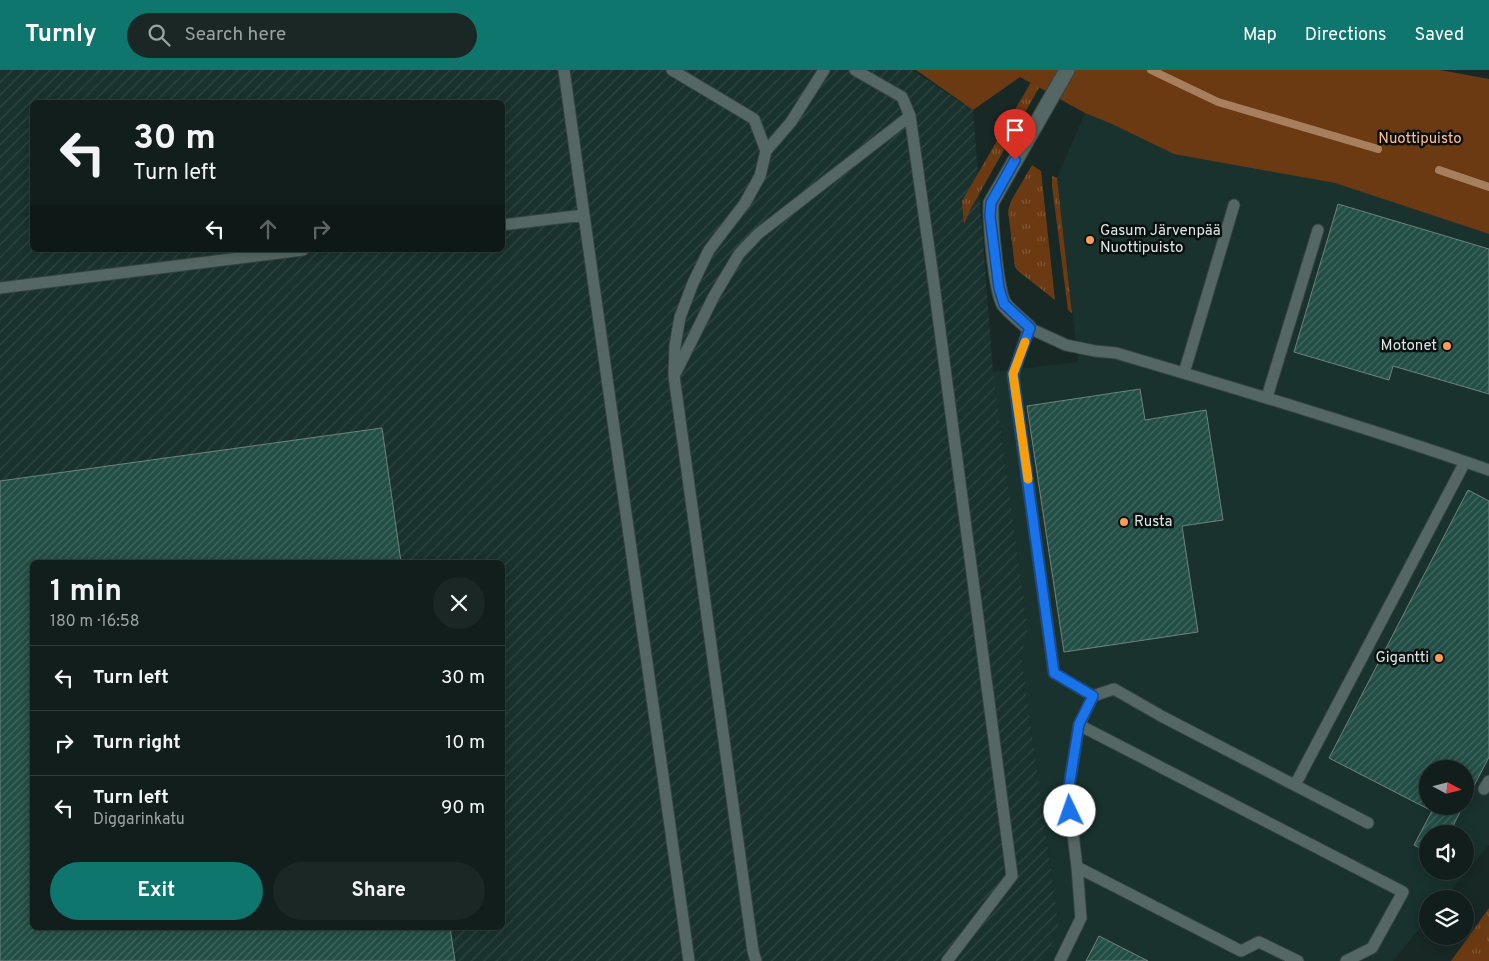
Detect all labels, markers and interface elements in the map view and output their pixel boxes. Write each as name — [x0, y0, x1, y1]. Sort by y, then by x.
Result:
search box — [127, 13, 477, 58]
text: Turnly — [25, 20, 97, 50]
icon: search — [145, 21, 173, 49]
text: Search here — [185, 23, 286, 47]
text: Map — [1243, 24, 1277, 47]
text: Directions — [1305, 24, 1387, 47]
text: Saved — [1415, 24, 1464, 47]
pin — [994, 109, 1036, 160]
icon: arrive — [1001, 116, 1029, 144]
text: 30 m — [133, 117, 216, 161]
icon: left — [50, 120, 115, 185]
park label: Nuottipuisto — [1378, 130, 1462, 149]
text: Turn left — [133, 160, 216, 187]
icon: left — [201, 215, 229, 243]
icon: ahead — [254, 215, 282, 243]
icon: right — [307, 215, 335, 243]
place label: Gasum Järvenpää Nuottipuisto — [1100, 222, 1221, 258]
marker: Gasum Järvenpää Nuottipuisto — [1084, 234, 1096, 246]
place label: Motonet — [1381, 337, 1437, 356]
marker: Motonet — [1441, 340, 1453, 352]
place label: Rusta — [1134, 513, 1173, 532]
marker: Rusta — [1118, 516, 1130, 528]
text: 1 min — [50, 574, 122, 611]
button: close — [433, 577, 485, 629]
text: 180 m · 16:58 — [50, 612, 140, 632]
place label: Gigantti — [1375, 649, 1429, 668]
marker: Gigantti — [1433, 652, 1445, 664]
icon: left — [50, 664, 78, 692]
text: Turn left — [93, 666, 169, 690]
text: 30 m — [441, 666, 485, 690]
icon: right — [50, 729, 78, 757]
text: Turn right — [93, 731, 181, 755]
text: 10 m — [445, 731, 485, 755]
north arrow — [1419, 760, 1474, 815]
map controls — [1419, 760, 1474, 945]
position arrow — [1043, 784, 1095, 836]
text: Turn left — [93, 786, 169, 810]
icon: left — [50, 794, 78, 822]
text: 90 m — [441, 796, 485, 820]
text: Diggarinkatu — [93, 810, 185, 830]
button: sound — [1419, 825, 1474, 880]
button: Exit — [50, 862, 263, 920]
button: Share — [273, 862, 485, 920]
button: layers — [1419, 890, 1474, 945]

